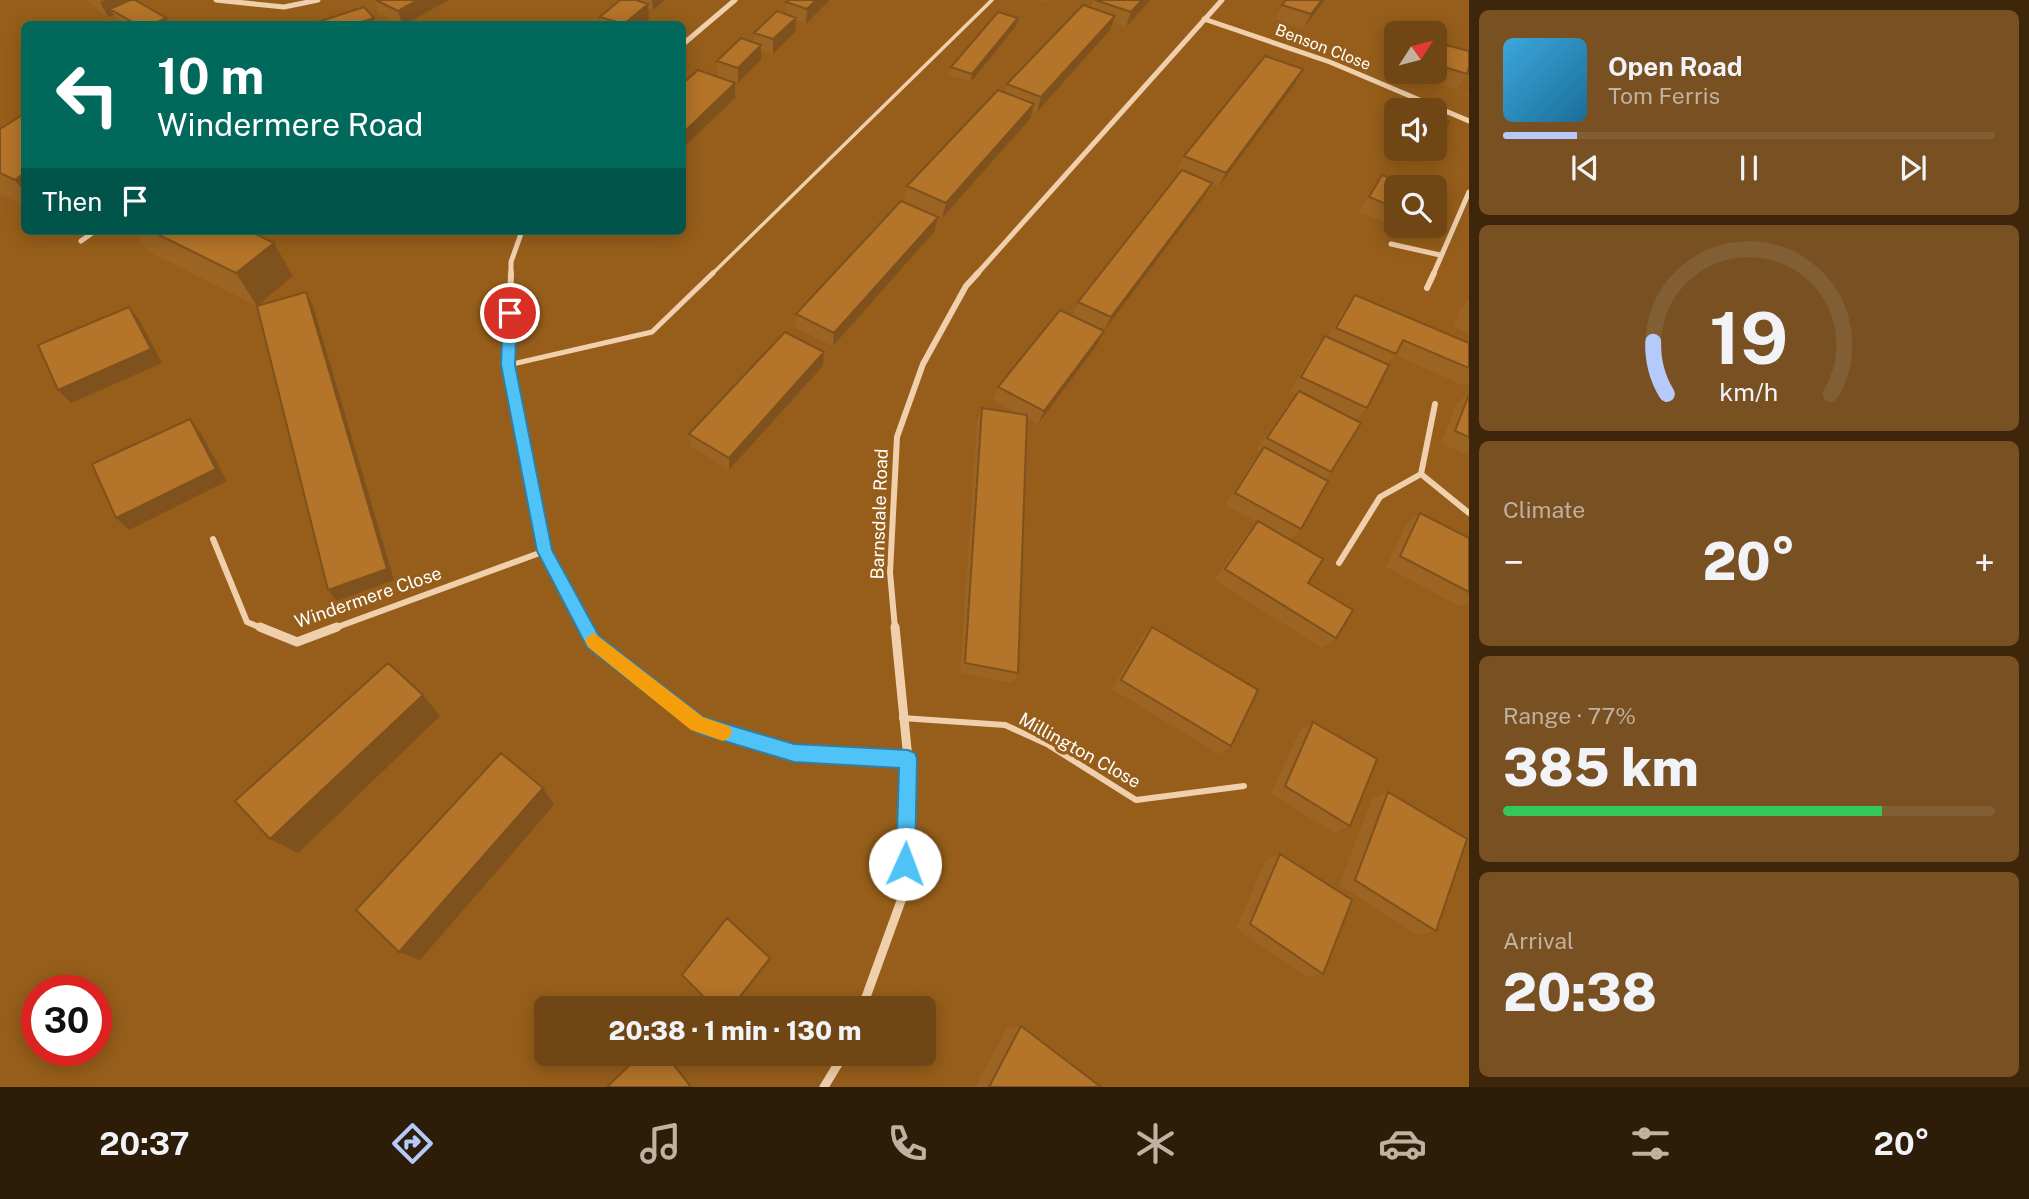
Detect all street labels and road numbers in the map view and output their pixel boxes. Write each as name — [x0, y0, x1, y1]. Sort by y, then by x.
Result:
street label: Benson Close — [1273, 20, 1373, 74]
street label: Barnsdale Road — [866, 448, 892, 580]
street label: Windermere Close — [292, 562, 444, 632]
street label: Millington Close — [1016, 708, 1144, 792]

